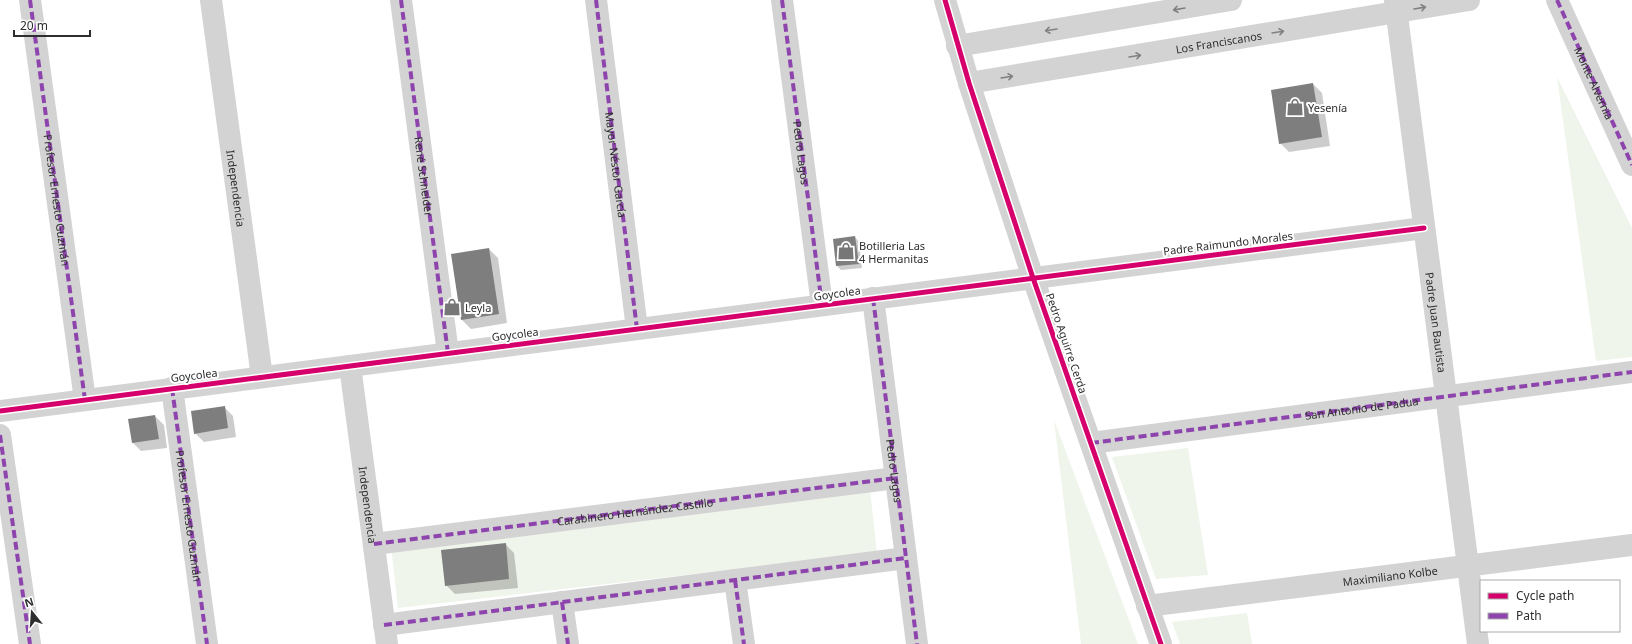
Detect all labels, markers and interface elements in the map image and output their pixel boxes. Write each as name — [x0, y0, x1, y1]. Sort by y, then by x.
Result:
one-way arrow — [1413, 4, 1426, 12]
one-way arrow — [1173, 5, 1186, 13]
scale bar — [14, 12, 90, 38]
text: 20 m — [20, 17, 48, 34]
one-way arrow — [1045, 27, 1058, 35]
street label: Los Franciscanos — [1174, 27, 1263, 56]
one-way arrow — [1271, 28, 1284, 36]
street label: Monte Alvernia — [1572, 44, 1618, 122]
one-way arrow — [1129, 51, 1142, 59]
one-way arrow — [1000, 73, 1013, 81]
shop icon: Yesenía — [1285, 97, 1305, 117]
place label: Yesenía — [1308, 100, 1347, 115]
street label: Mayor Néstor García — [602, 111, 631, 219]
street label: Pedro Lagos — [790, 120, 814, 185]
street label: Profesor Ernesto Guzmán — [41, 133, 74, 267]
street label: René Schneider — [412, 136, 437, 218]
street label: Independencia — [224, 149, 249, 228]
street label: Padre Raimundo Morales — [1162, 228, 1294, 258]
place label: Botilleria Las 4 Hermanitas — [859, 238, 929, 266]
shop icon: Botilleria Las 4 Hermanitas — [836, 241, 856, 261]
street label: Padre Juan Bautista — [1423, 271, 1450, 373]
street label: Goycolea — [813, 282, 861, 304]
street label: Pedro Aguirre Cerda — [1043, 291, 1091, 395]
shop icon: Leyla — [442, 297, 462, 317]
place label: Leyla — [465, 300, 491, 315]
street label: Goycolea — [491, 324, 539, 344]
street label: Goycolea — [170, 365, 218, 385]
street label: San Antonio de Padua — [1304, 393, 1419, 422]
street label: Pedro Lagos — [883, 438, 906, 503]
street label: Profesor Ernesto Guzmán — [173, 449, 206, 583]
street label: Independencia — [356, 465, 381, 544]
street label: Carabinero Hernández Castillo — [556, 494, 714, 528]
street label: Maximiliano Kolbe — [1342, 562, 1438, 589]
legend — [1480, 580, 1620, 632]
text: Cycle path — [1516, 587, 1574, 604]
north arrow — [12, 592, 52, 632]
text: N — [22, 593, 35, 610]
text: Path — [1516, 607, 1542, 624]

